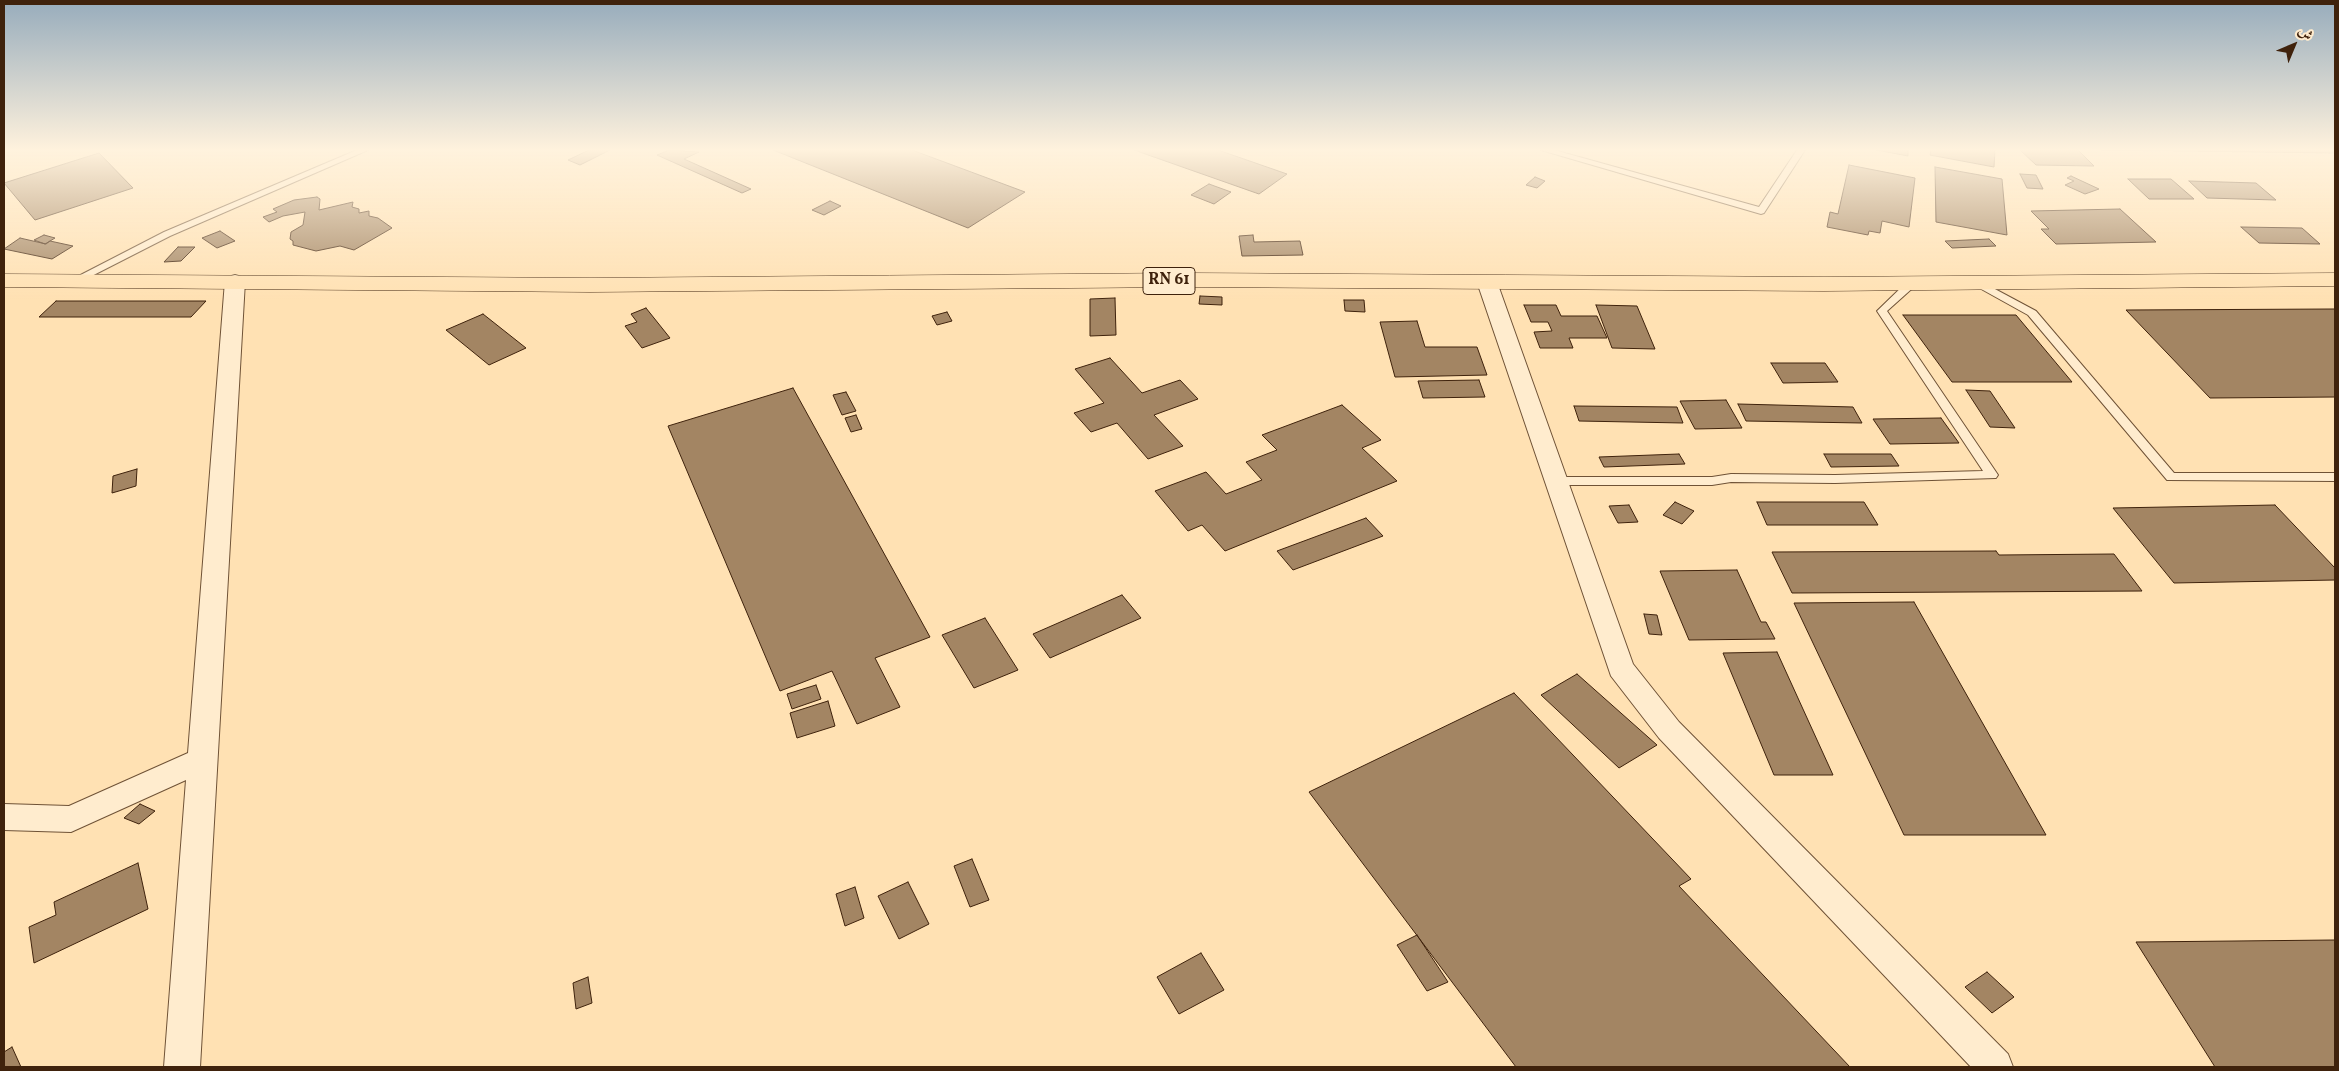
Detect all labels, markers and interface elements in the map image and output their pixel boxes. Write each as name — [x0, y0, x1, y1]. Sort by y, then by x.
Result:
north arrow — [2269, 20, 2319, 70]
text: ش — [2293, 22, 2317, 46]
road number: RN 61 — [1143, 268, 1195, 294]

